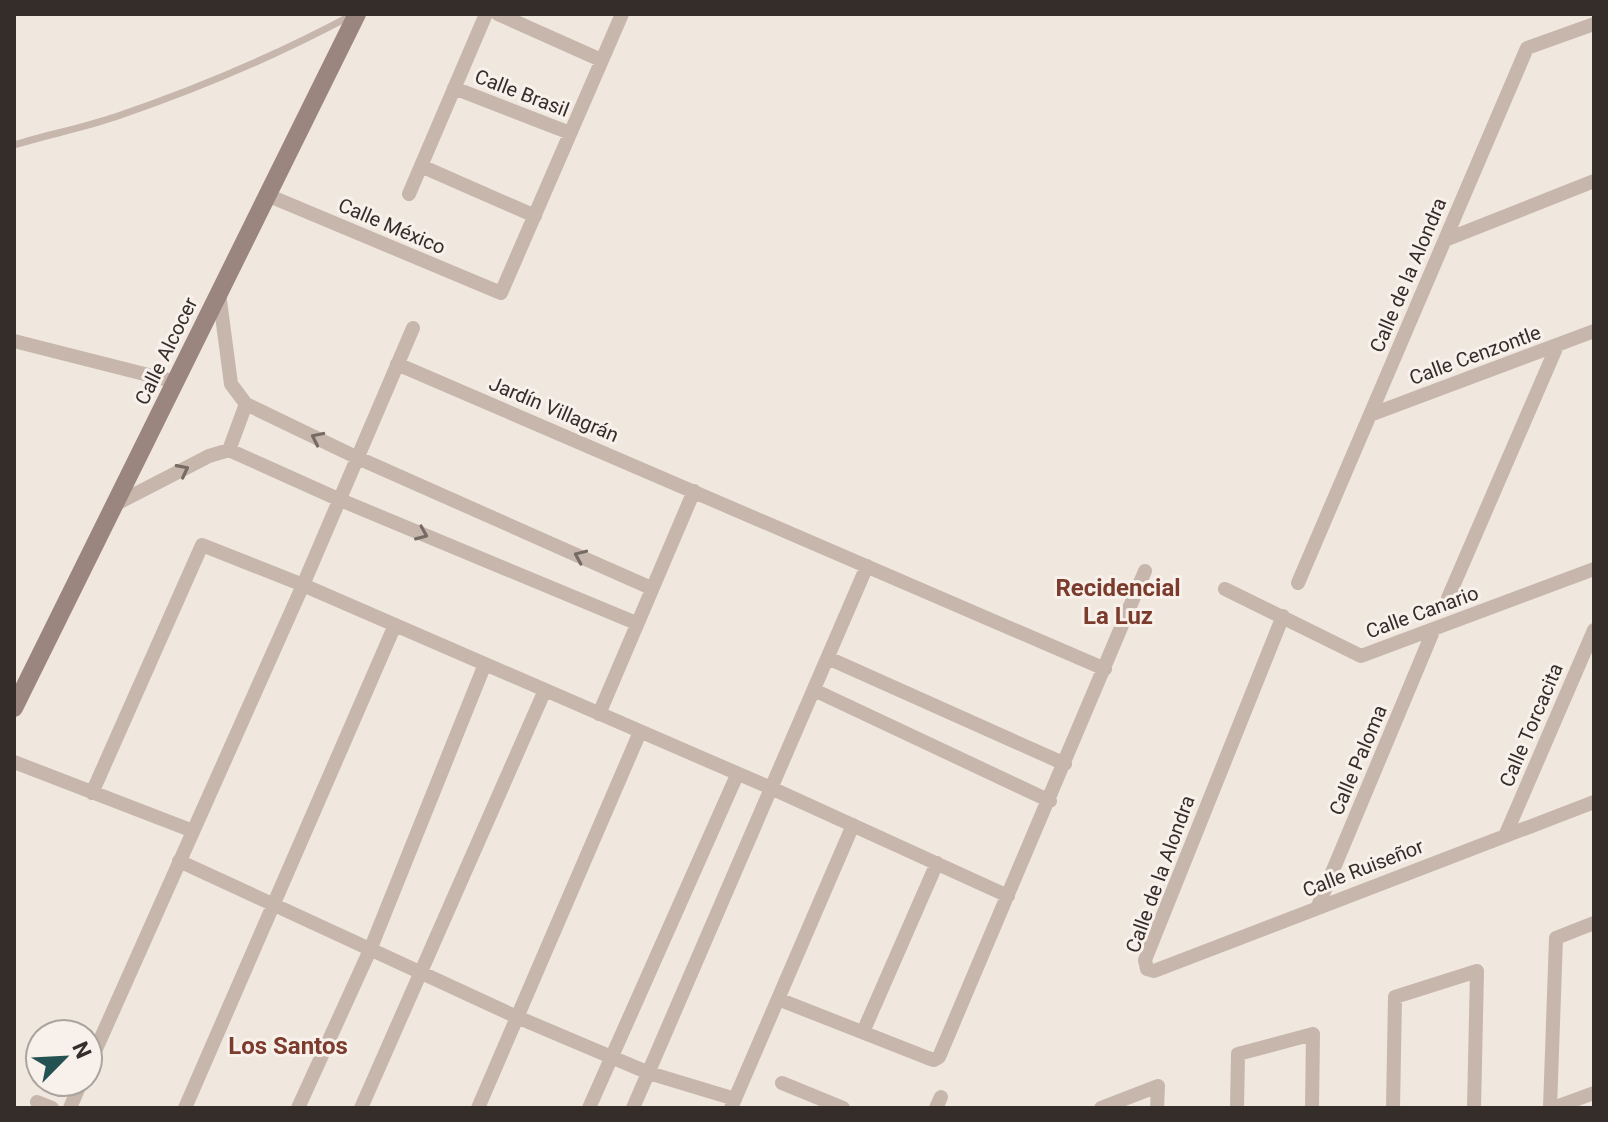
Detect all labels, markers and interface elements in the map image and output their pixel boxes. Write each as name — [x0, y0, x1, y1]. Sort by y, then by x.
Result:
street label: Calle Brasil — [472, 64, 572, 122]
street label: Calle México — [335, 193, 449, 259]
street label: Calle de la Alondra — [1365, 194, 1451, 356]
street label: Calle Alcocer — [130, 293, 202, 409]
street label: Calle Cenzontle — [1406, 320, 1544, 390]
street label: Jardín Villagrán — [486, 371, 622, 447]
one-way arrow — [311, 432, 326, 448]
one-way arrow — [175, 464, 190, 479]
one-way arrow — [414, 524, 428, 540]
one-way arrow — [574, 550, 588, 566]
district label: Recidencial La Luz — [1055, 574, 1181, 630]
street label: Calle Canario — [1362, 581, 1482, 643]
street label: Calle Torcacita — [1494, 660, 1568, 790]
street label: Calle Paloma — [1324, 701, 1392, 819]
street label: Calle de la Alondra — [1120, 792, 1200, 956]
street label: Calle Ruiseñor — [1299, 834, 1427, 902]
north arrow — [24, 1018, 104, 1098]
district label: Los Santos — [228, 1032, 348, 1060]
text: N — [67, 1038, 96, 1062]

